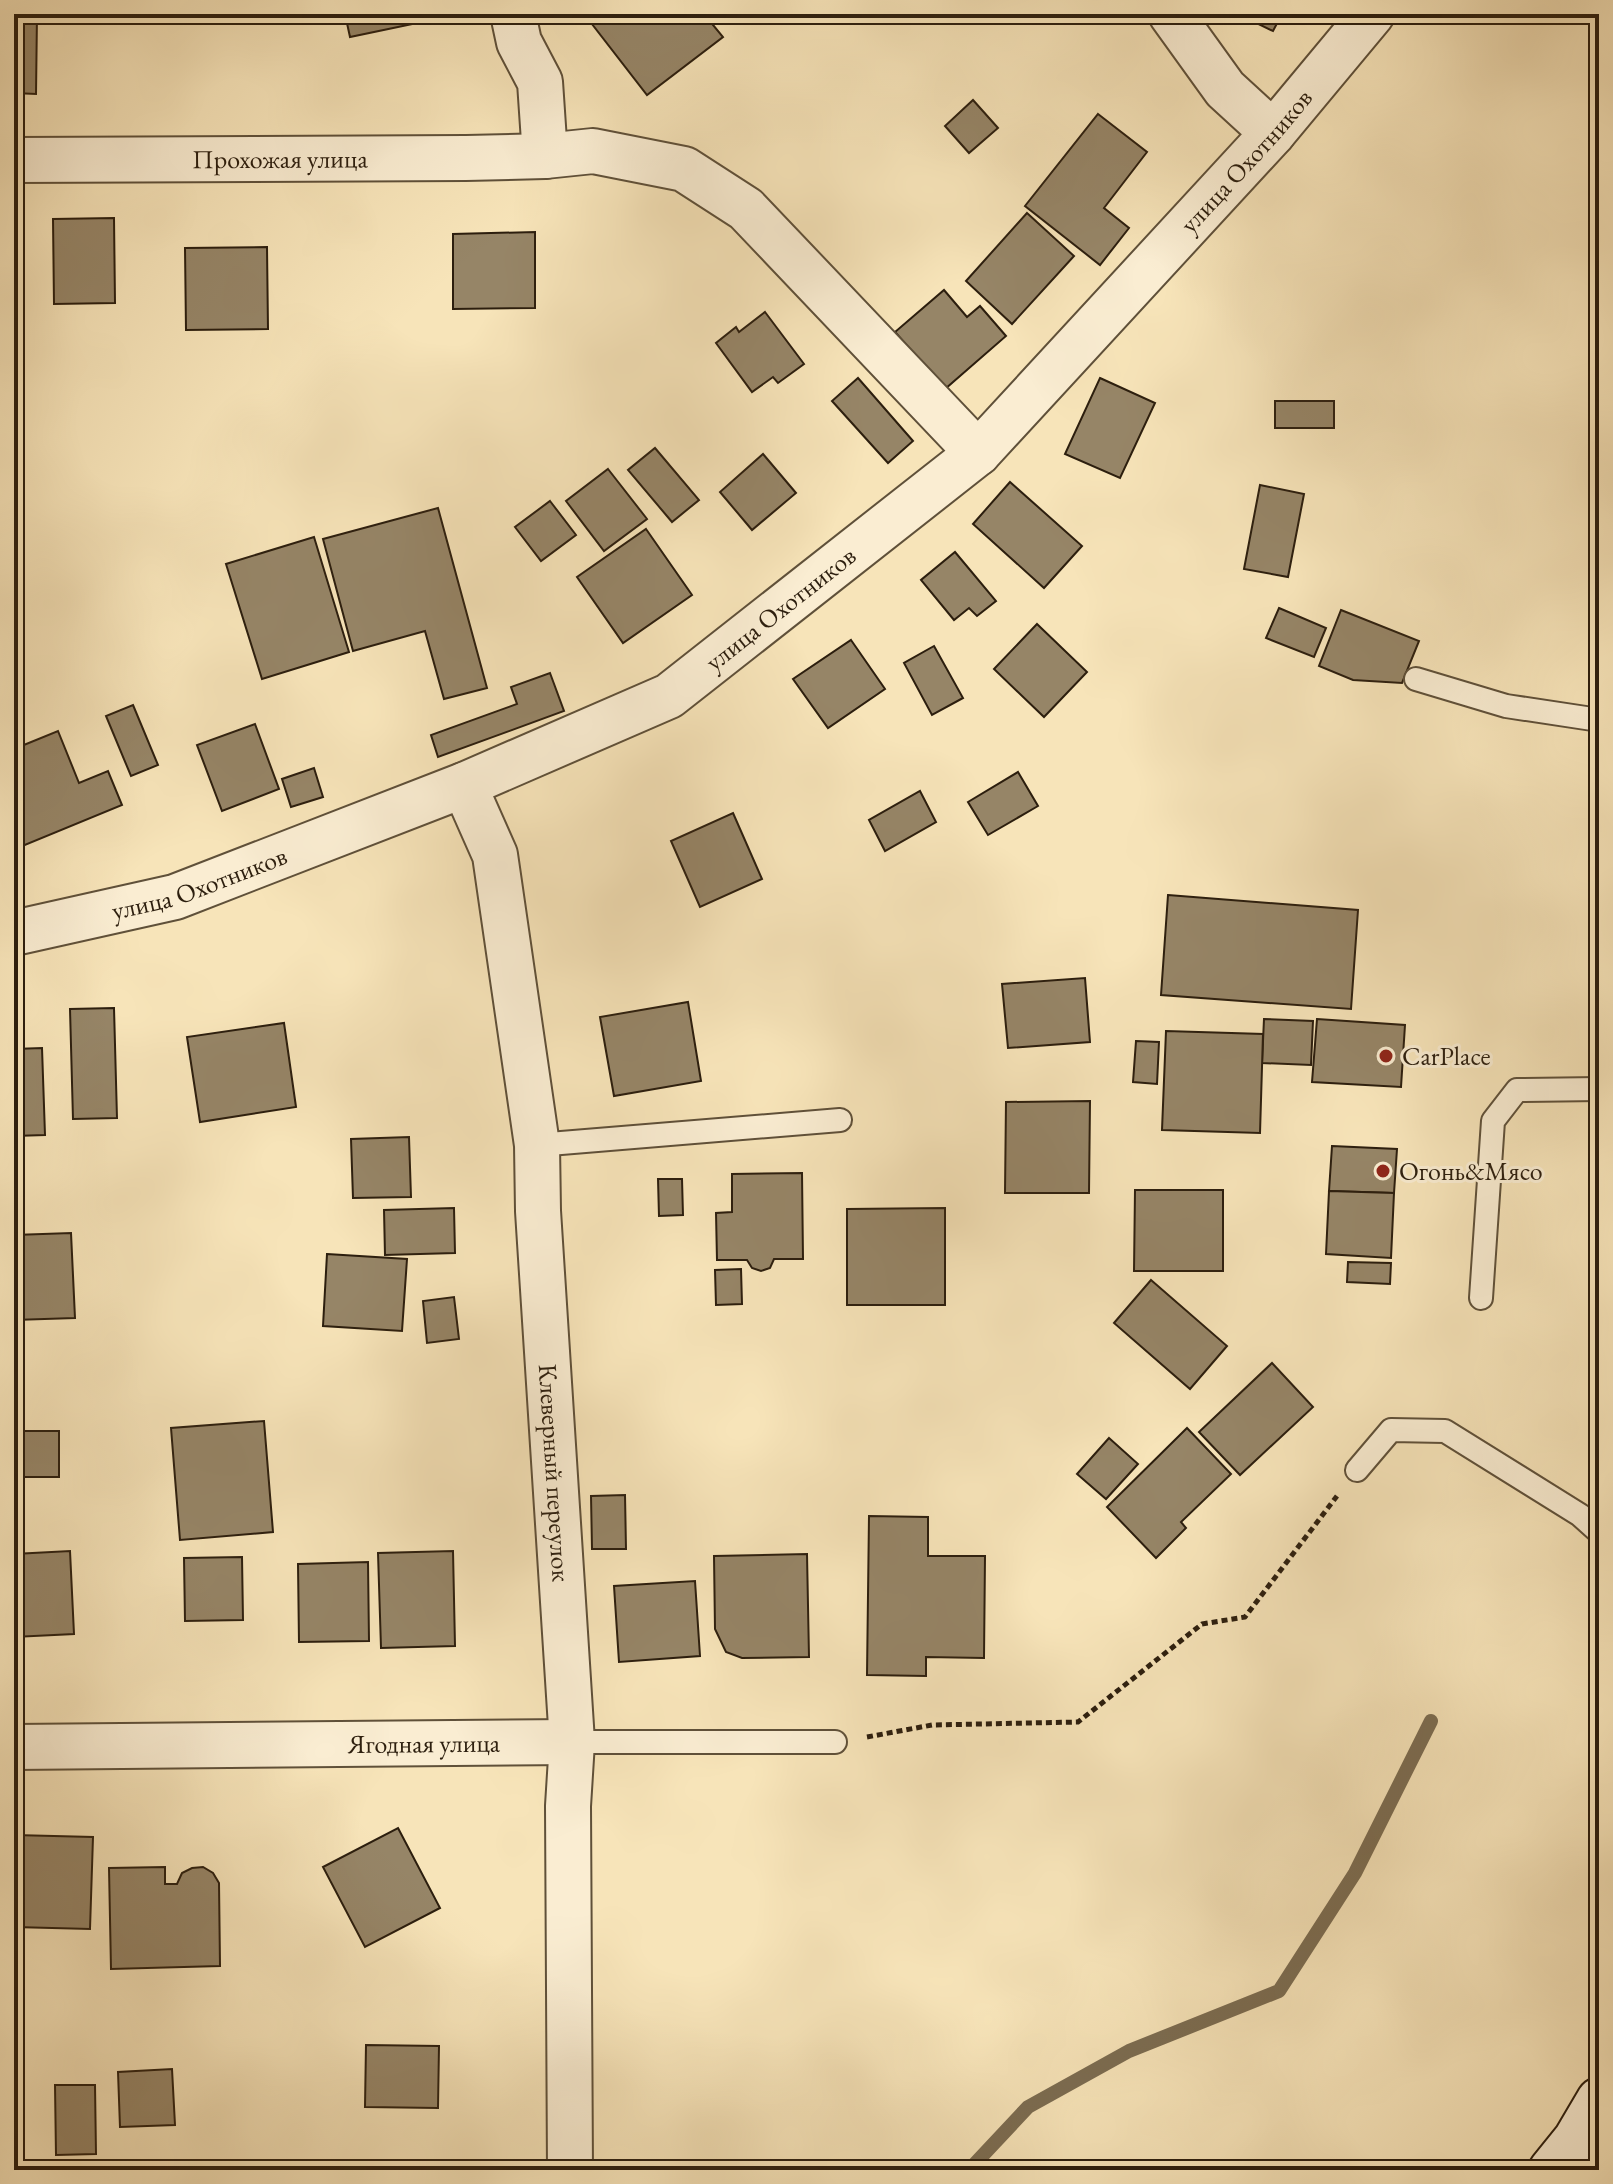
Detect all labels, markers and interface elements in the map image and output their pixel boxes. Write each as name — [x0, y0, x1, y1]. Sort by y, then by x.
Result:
street label: улица Охотников — [1172, 82, 1320, 240]
street label: Прохожая улица — [192, 141, 368, 176]
street label: улица Охотников — [698, 539, 863, 678]
street label: улица Охотников — [108, 838, 292, 928]
place label: CarPlace — [1402, 1039, 1491, 1073]
marker: CarPlace — [1377, 1047, 1395, 1065]
place label: Огонь&Мясо — [1399, 1154, 1543, 1188]
marker: Огонь&Мясо — [1374, 1162, 1392, 1180]
street label: Клеверный переулок — [531, 1363, 579, 1583]
street label: Ягодная улица — [347, 1726, 501, 1761]

